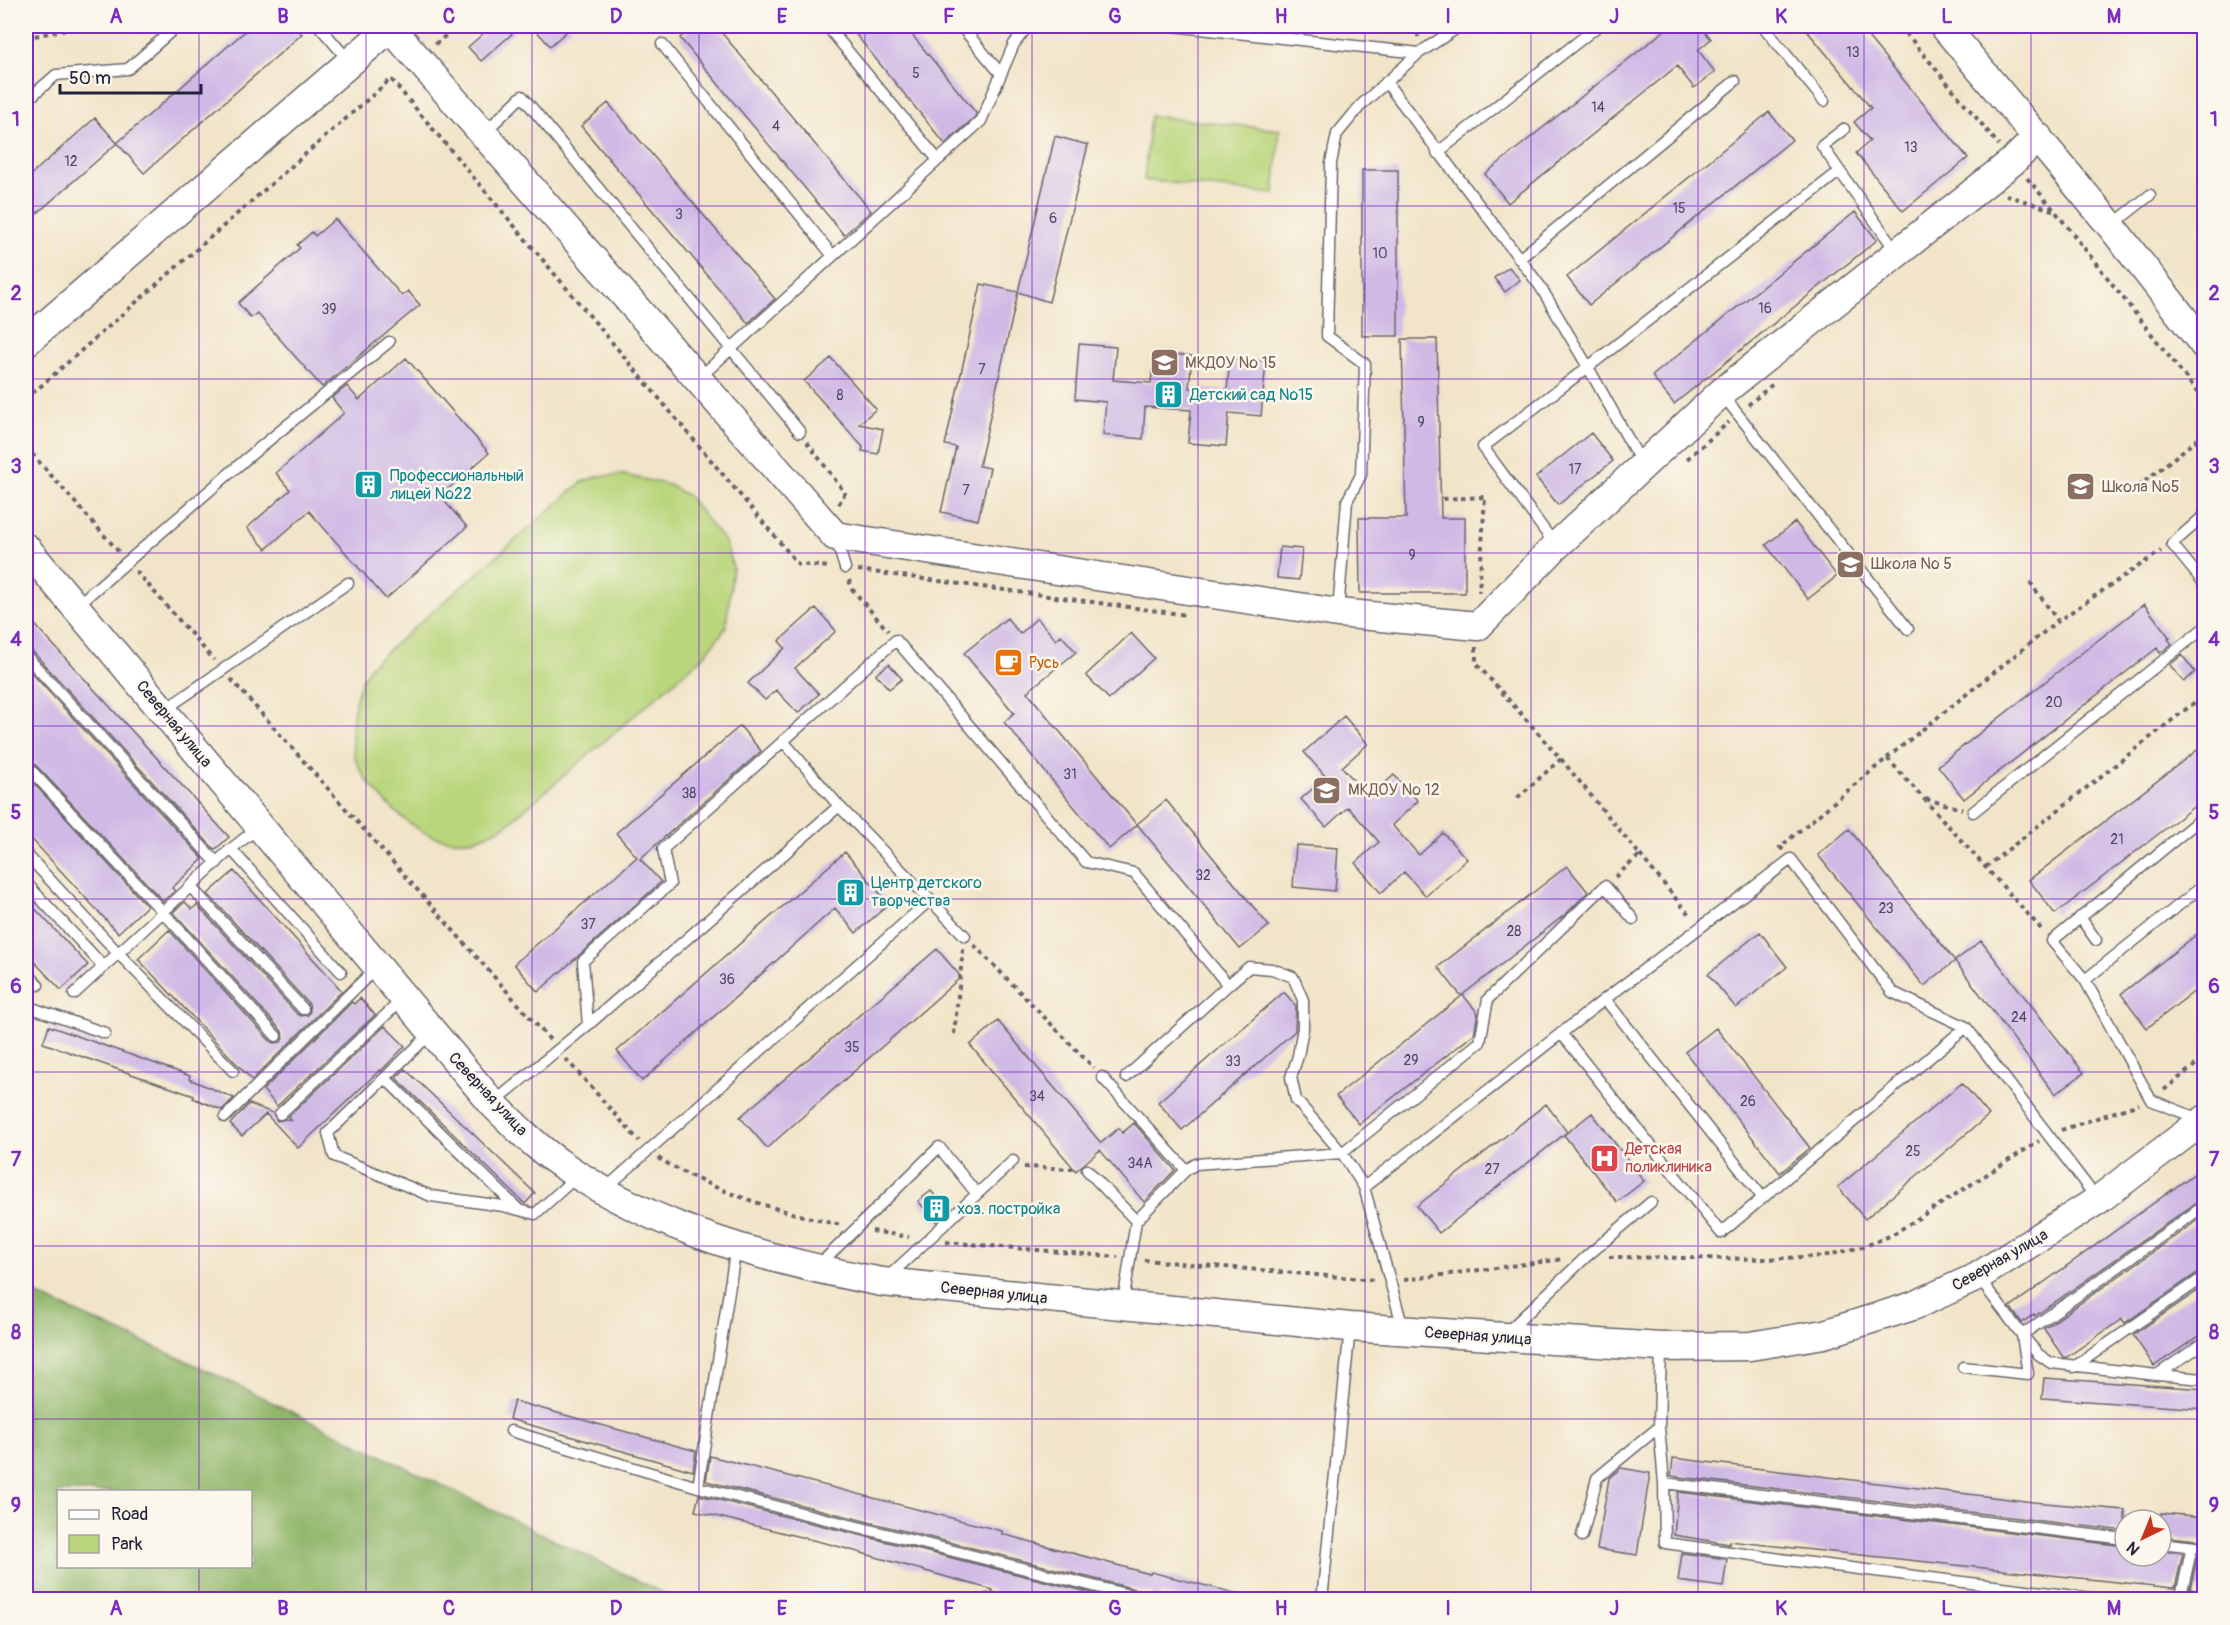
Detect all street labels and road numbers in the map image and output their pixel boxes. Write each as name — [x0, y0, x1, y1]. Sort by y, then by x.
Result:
street label: Северная улица — [132, 676, 216, 772]
street label: Северная улица — [444, 1048, 532, 1140]
street label: Северная улица — [1949, 1225, 2051, 1295]
street label: Северная улица — [940, 1277, 1048, 1309]
street label: Северная улица — [1424, 1322, 1532, 1350]

